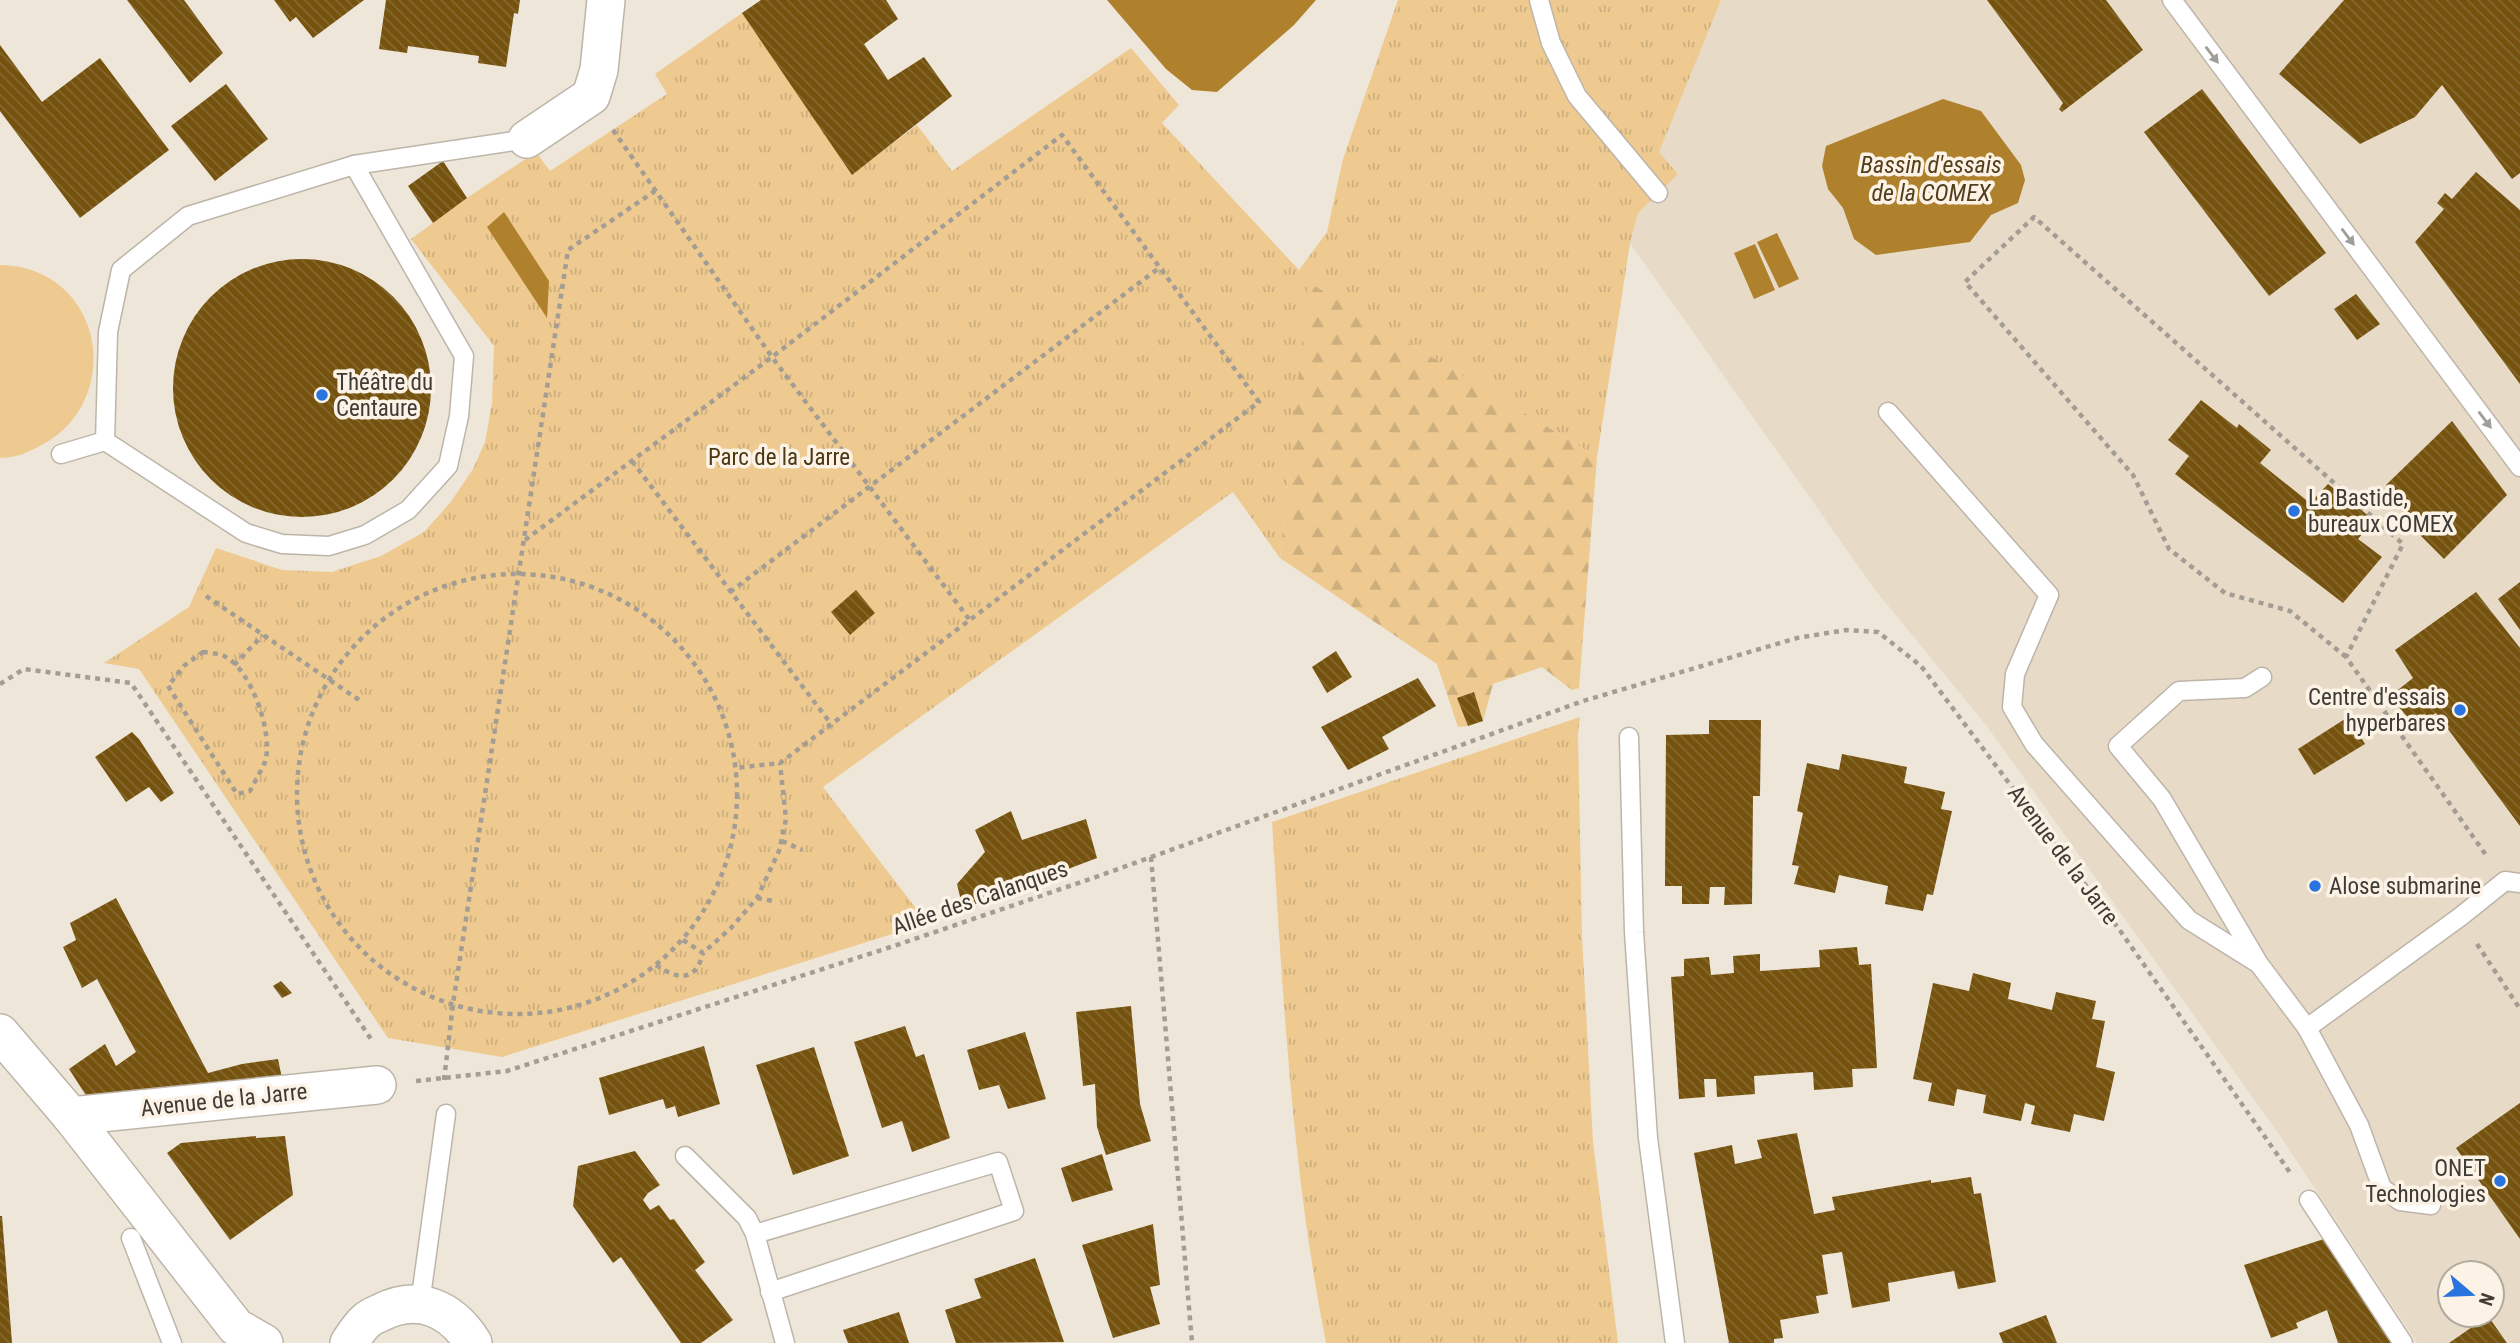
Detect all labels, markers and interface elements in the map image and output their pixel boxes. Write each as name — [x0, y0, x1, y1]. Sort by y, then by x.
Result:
one-way arrow — [2205, 46, 2219, 64]
water label: Bassin d'essais de la COMEX — [1860, 151, 2002, 207]
one-way arrow — [2341, 228, 2356, 246]
place label: Théâtre du Centaure — [336, 369, 433, 422]
marker: Théâtre du Centaure — [314, 387, 330, 403]
one-way arrow — [2477, 410, 2492, 428]
park label: Parc de la Jarre — [708, 444, 850, 471]
place label: La Bastide, bureaux COMEX — [2308, 485, 2454, 538]
marker: La Bastide, bureaux COMEX — [2286, 503, 2302, 519]
place label: Centre d'essais hyperbares — [2308, 684, 2446, 737]
marker: Centre d'essais hyperbares — [2452, 702, 2468, 718]
street label: Avenue de la Jarre — [2002, 780, 2124, 930]
street label: Allée des Calanques — [889, 855, 1071, 941]
place label: Alose submarine — [2329, 873, 2481, 900]
marker: Alose submarine — [2307, 878, 2323, 894]
street label: Avenue de la Jarre — [139, 1078, 309, 1122]
place label: ONET Technologies — [2365, 1155, 2486, 1208]
marker: ONET Technologies — [2492, 1173, 2508, 1189]
north arrow — [2436, 1259, 2506, 1329]
text: N — [2474, 1290, 2499, 1309]

